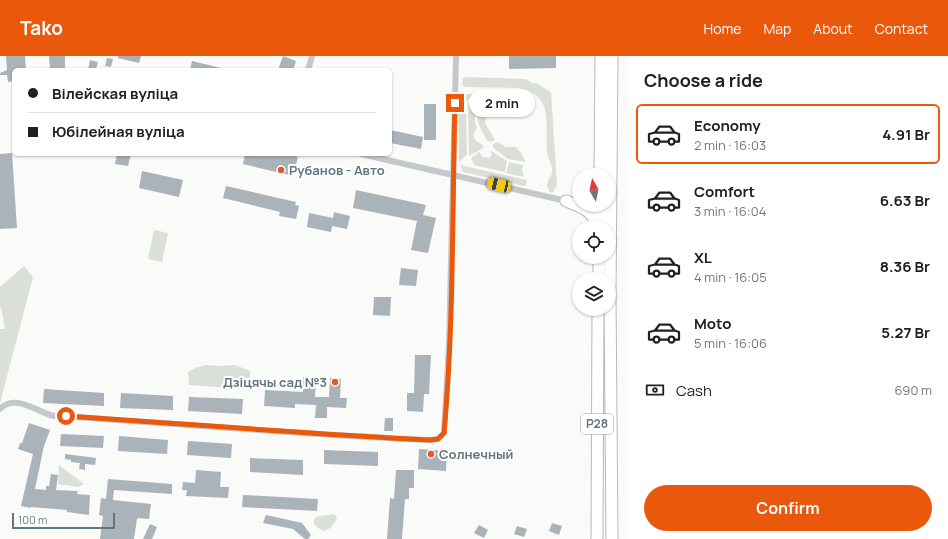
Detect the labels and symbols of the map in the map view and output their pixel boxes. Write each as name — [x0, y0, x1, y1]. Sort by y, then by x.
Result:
callout: 2 min — [469, 89, 535, 117]
route end — [446, 94, 464, 112]
place label: Рубанов - Авто — [289, 161, 385, 179]
marker: Рубанов - Авто — [276, 165, 286, 175]
north arrow — [572, 168, 616, 212]
car — [486, 176, 512, 194]
place label: Дзіцячы сад №3 — [223, 373, 327, 391]
marker: Дзіцячы сад №3 — [330, 377, 340, 387]
route start — [57, 407, 75, 425]
road number: Р28 — [581, 414, 613, 434]
place label: Солнечный — [439, 445, 514, 463]
marker: Солнечный — [426, 449, 436, 459]
scale bar — [12, 511, 115, 530]

